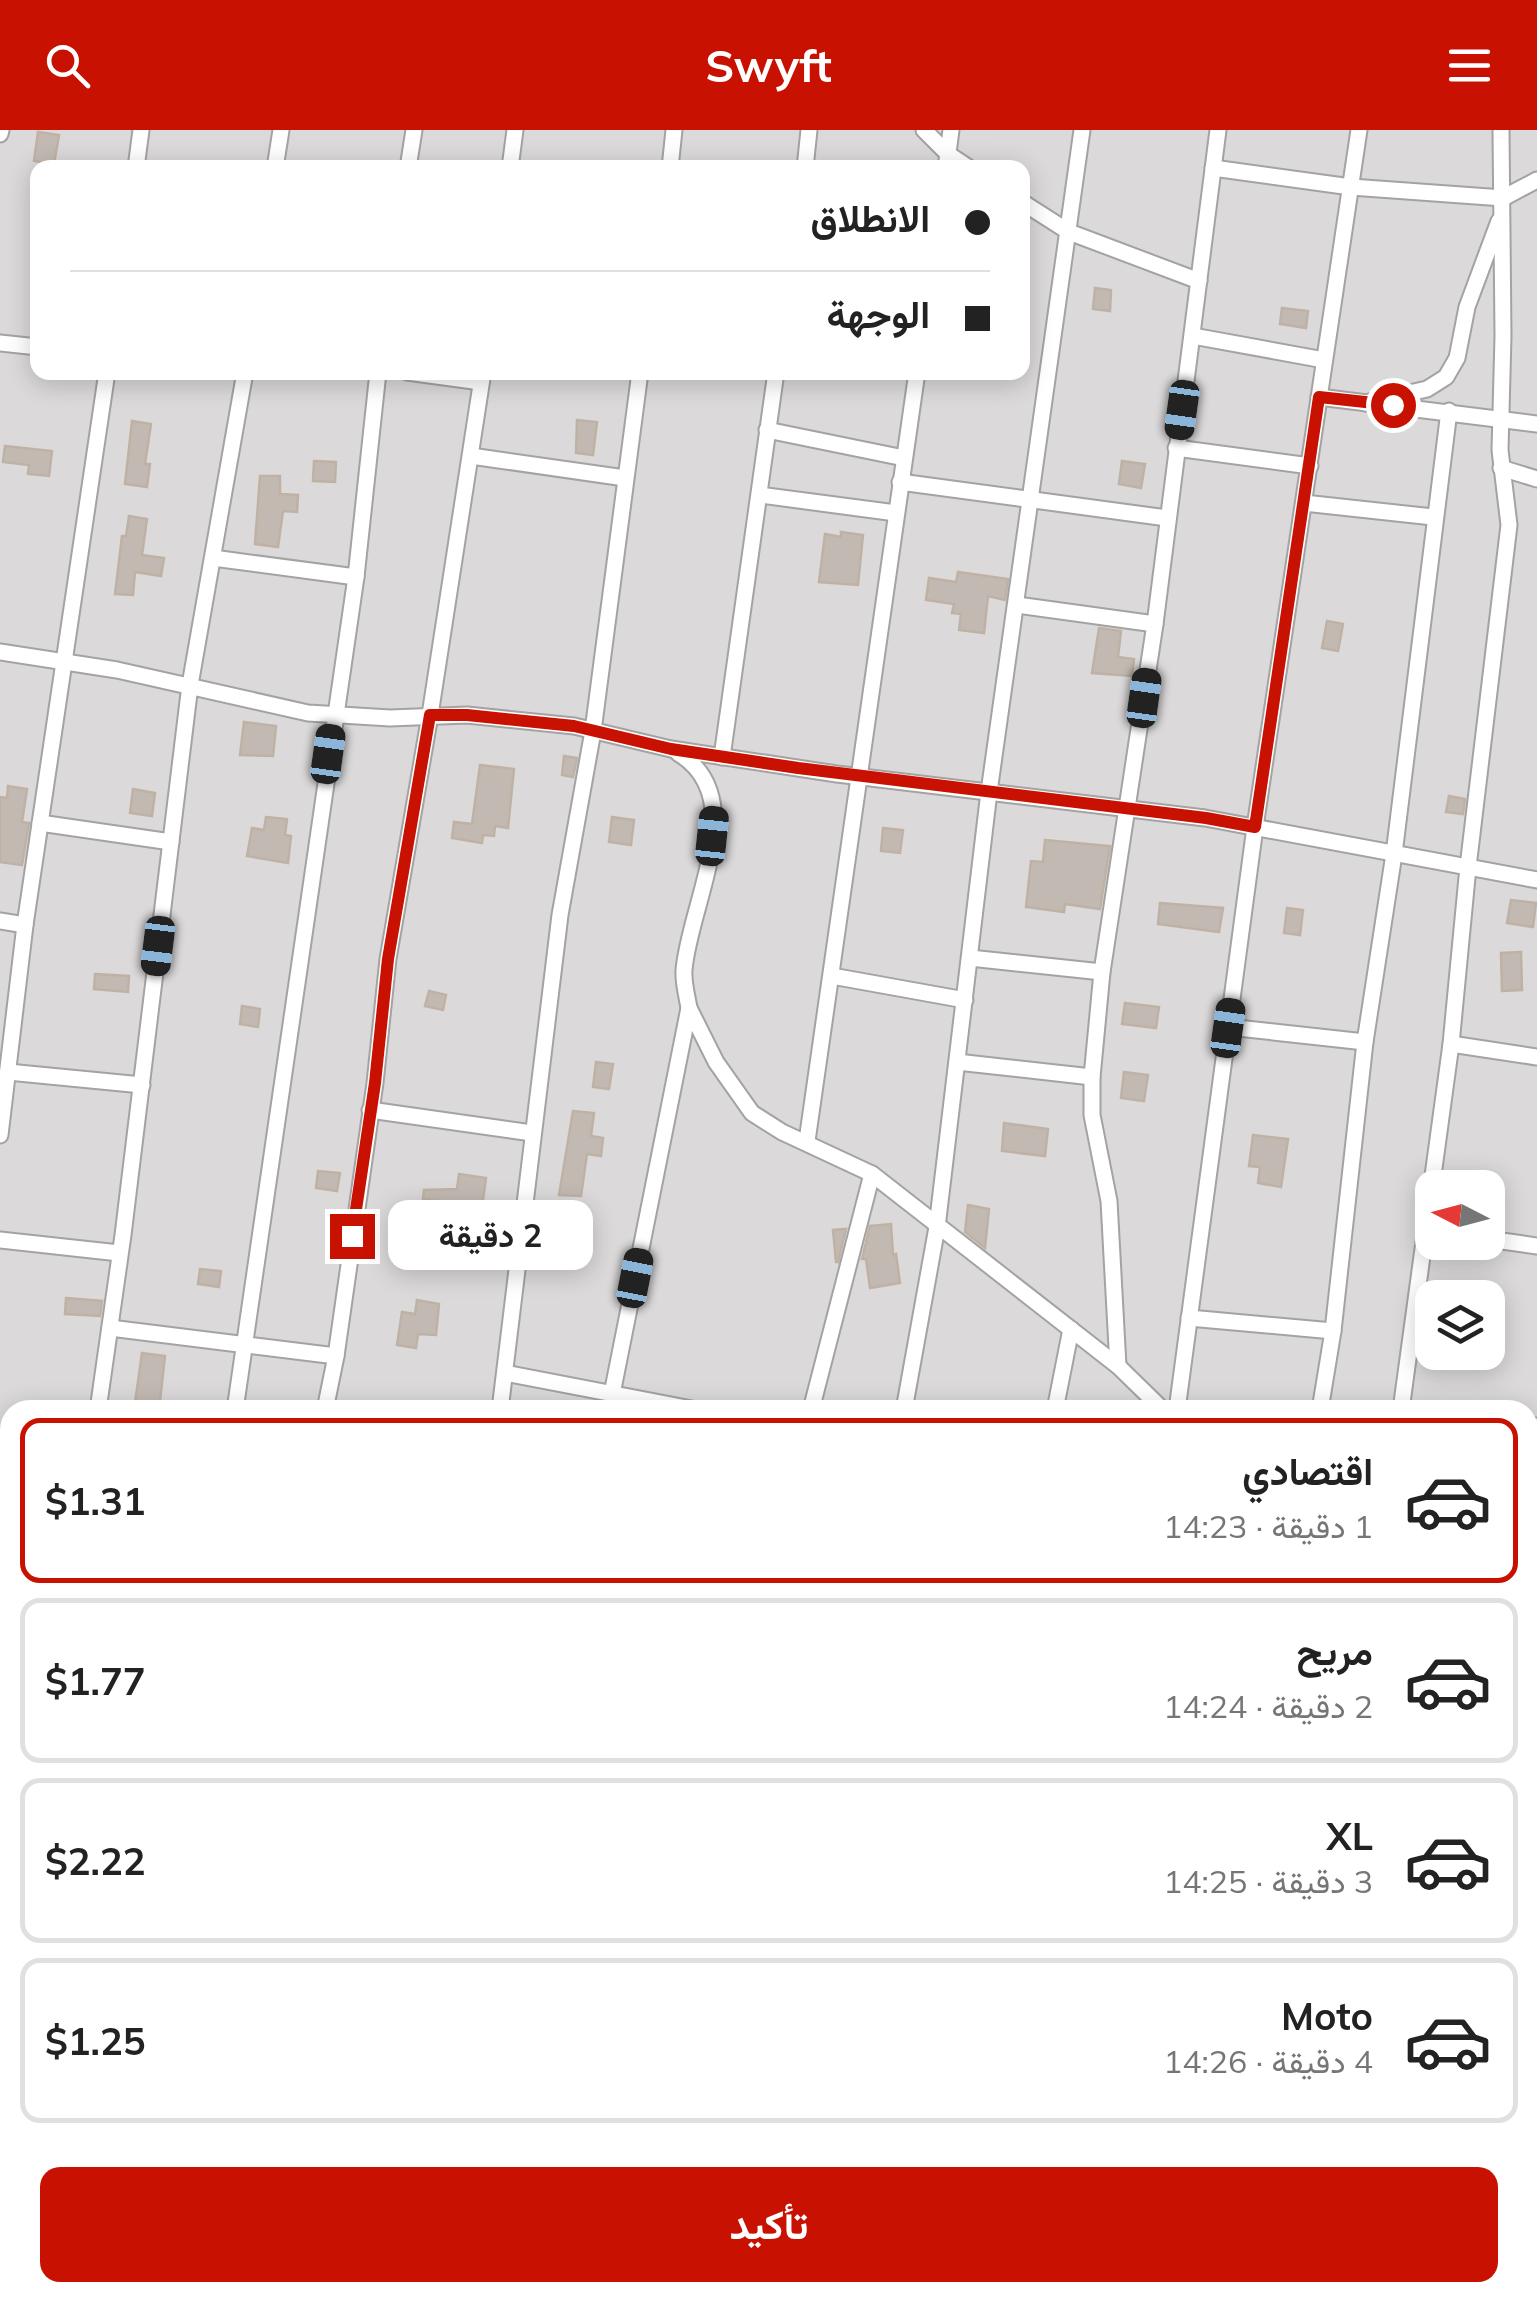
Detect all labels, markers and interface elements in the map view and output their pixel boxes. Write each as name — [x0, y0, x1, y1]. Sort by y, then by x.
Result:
text: Swyft — [705, 37, 832, 93]
icon: search — [40, 38, 95, 93]
icon: menu — [1442, 38, 1497, 93]
text: الانطلاق — [811, 194, 930, 242]
text: الوجهة — [827, 290, 930, 338]
car — [1163, 378, 1201, 442]
route start — [1371, 383, 1416, 428]
car — [1125, 666, 1163, 730]
car — [309, 722, 347, 786]
car — [694, 805, 730, 867]
car — [139, 914, 177, 978]
car — [1209, 996, 1247, 1060]
north arrow — [1415, 1170, 1505, 1260]
map controls — [1415, 1170, 1505, 1370]
callout: 2 دقيقة — [387, 1201, 592, 1271]
route end — [330, 1214, 375, 1259]
text: 2 دقيقة — [439, 1215, 542, 1255]
car — [615, 1246, 655, 1310]
button: layers — [1415, 1280, 1505, 1370]
text: اقتصادي — [1242, 1447, 1373, 1495]
icon: car — [1403, 1456, 1493, 1546]
text: $1.31 — [45, 1477, 146, 1525]
text: 1 دقيقة · 14:23 — [1163, 1506, 1373, 1546]
text: مريح — [1297, 1627, 1373, 1675]
icon: car — [1403, 1636, 1493, 1726]
text: $1.77 — [45, 1657, 146, 1705]
text: 2 دقيقة · 14:24 — [1163, 1686, 1373, 1726]
text: XL — [1326, 1812, 1373, 1860]
icon: car — [1403, 1816, 1493, 1906]
text: $2.22 — [45, 1837, 146, 1885]
text: 3 دقيقة · 14:25 — [1163, 1861, 1373, 1901]
text: Moto — [1281, 1992, 1373, 2040]
icon: car — [1403, 1996, 1493, 2086]
text: $1.25 — [45, 2017, 146, 2065]
text: 4 دقيقة · 14:26 — [1163, 2041, 1373, 2081]
button: تأكيد — [40, 2167, 1498, 2282]

